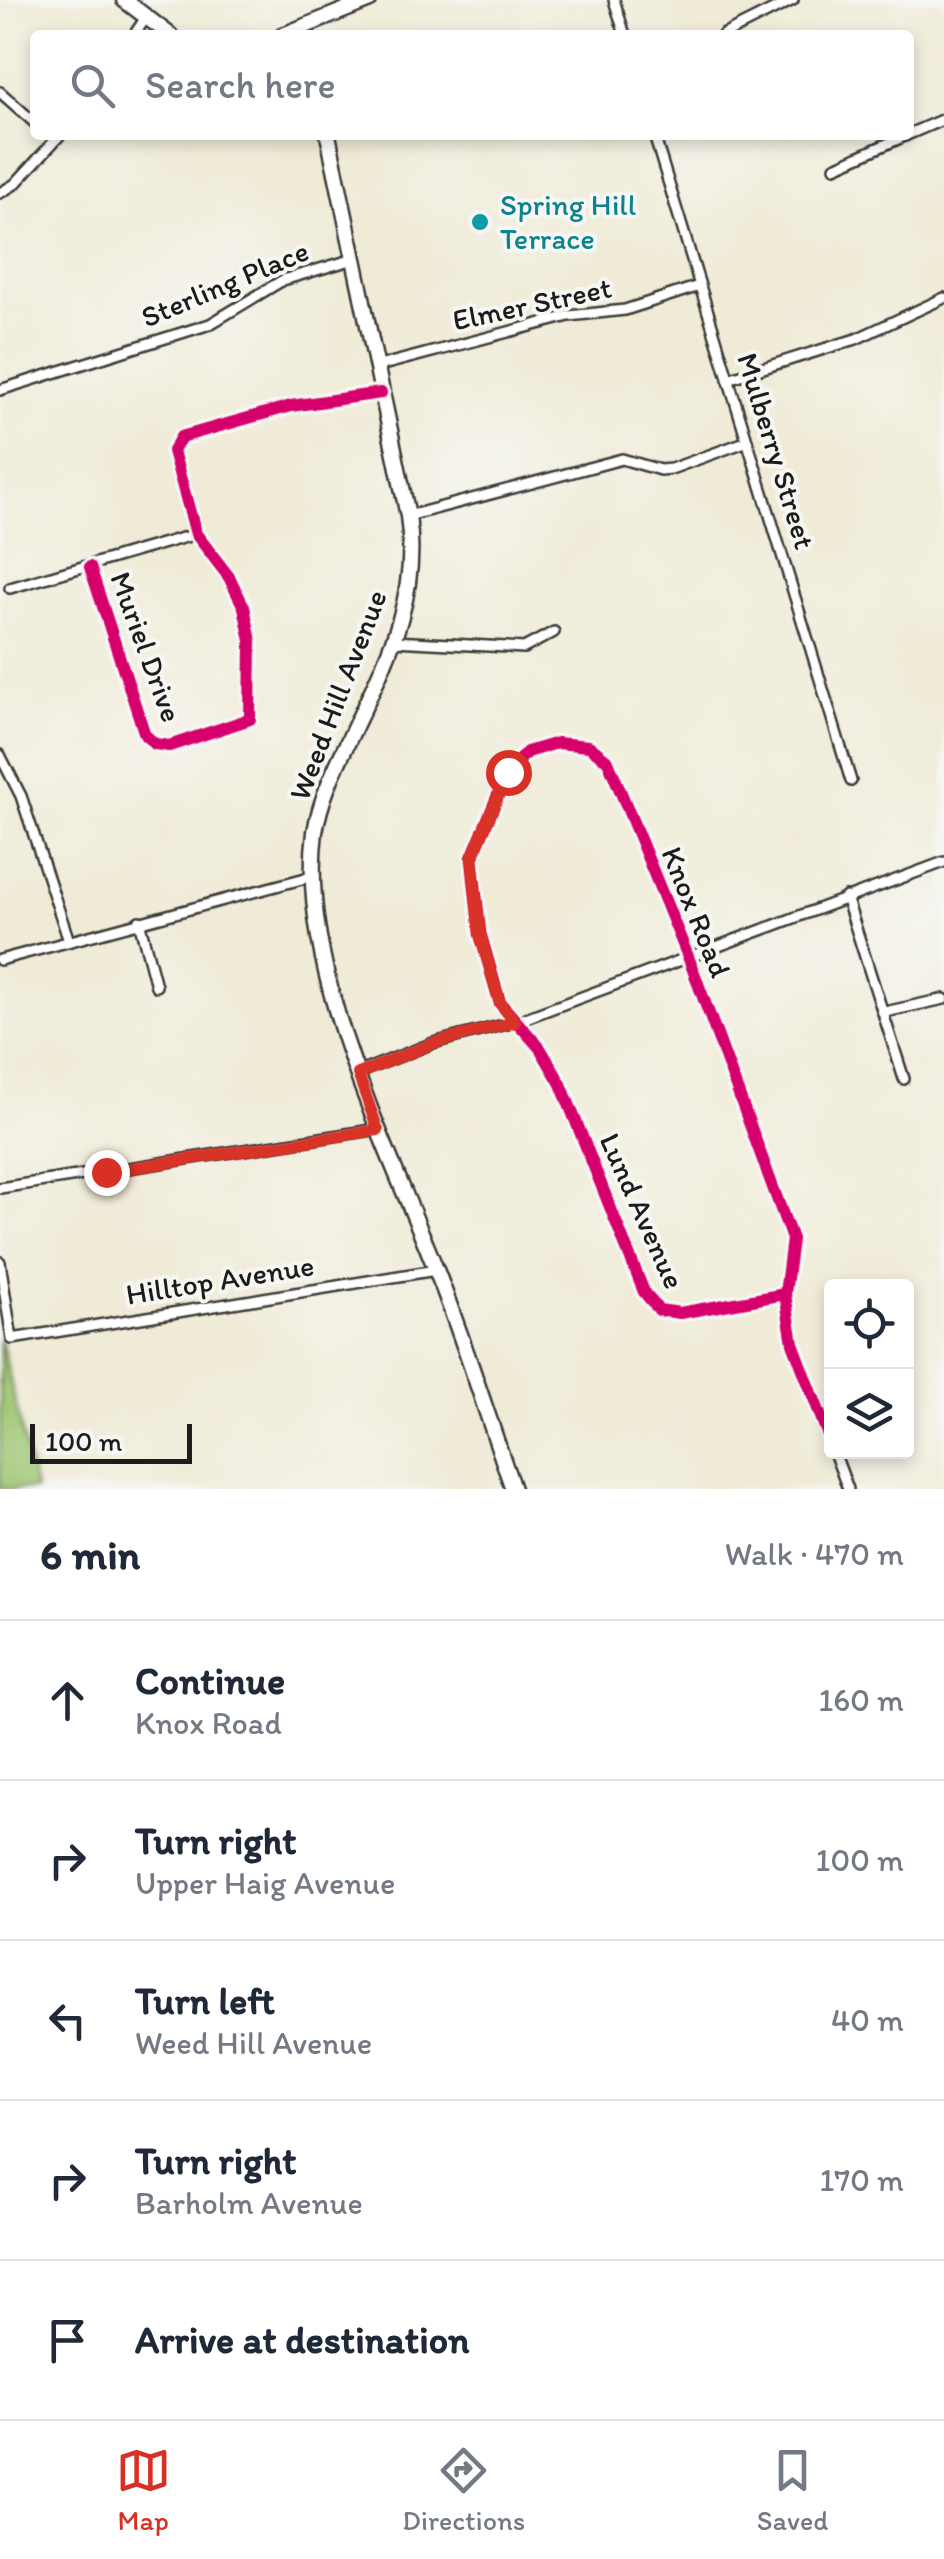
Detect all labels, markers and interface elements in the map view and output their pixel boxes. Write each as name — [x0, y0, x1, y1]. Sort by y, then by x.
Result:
search box — [30, 30, 914, 140]
icon: search — [65, 58, 120, 113]
text: Search here — [145, 62, 336, 108]
place label: Spring Hill Terrace — [500, 186, 637, 257]
marker: Spring Hill Terrace — [469, 211, 491, 233]
street label: Sterling Place — [135, 232, 314, 335]
street label: Elmer Street — [449, 269, 615, 338]
street label: Mulberry Street — [729, 348, 824, 553]
street label: Muriel Drive — [102, 567, 191, 727]
street label: Weed Hill Avenue — [280, 584, 395, 805]
route start — [486, 750, 532, 796]
street label: Knox Road — [654, 841, 739, 983]
street label: Lund Avenue — [592, 1127, 693, 1294]
route end — [84, 1150, 130, 1196]
street label: Hilltop Avenue — [123, 1246, 317, 1313]
map controls — [824, 1279, 914, 1459]
button: locate — [824, 1279, 914, 1369]
button: layers — [824, 1369, 914, 1459]
scale bar — [30, 1419, 192, 1464]
text: 100 m — [45, 1424, 122, 1458]
text: 6 min — [40, 1529, 140, 1580]
text: Walk · 470 m — [725, 1535, 904, 1573]
text: Continue — [135, 1658, 285, 1704]
icon: ahead — [40, 1673, 95, 1728]
text: 160 m — [818, 1681, 904, 1719]
text: Knox Road — [135, 1704, 282, 1742]
text: Turn right — [135, 1818, 297, 1864]
icon: right — [40, 1833, 95, 1888]
text: 100 m — [816, 1841, 904, 1879]
text: Upper Haig Avenue — [135, 1864, 395, 1902]
text: Turn left — [135, 1978, 275, 2024]
icon: left — [40, 1993, 95, 2048]
text: 40 m — [831, 2001, 904, 2039]
text: Weed Hill Avenue — [135, 2024, 372, 2062]
text: Turn right — [135, 2138, 297, 2184]
icon: right — [40, 2153, 95, 2208]
text: 170 m — [819, 2161, 904, 2199]
text: Barholm Avenue — [135, 2184, 363, 2222]
icon: arrive — [40, 2313, 95, 2368]
text: Arrive at destination — [135, 2317, 470, 2363]
tab: Map — [116, 2443, 171, 2537]
tab: Directions — [402, 2443, 525, 2537]
tab: Saved — [757, 2443, 828, 2537]

